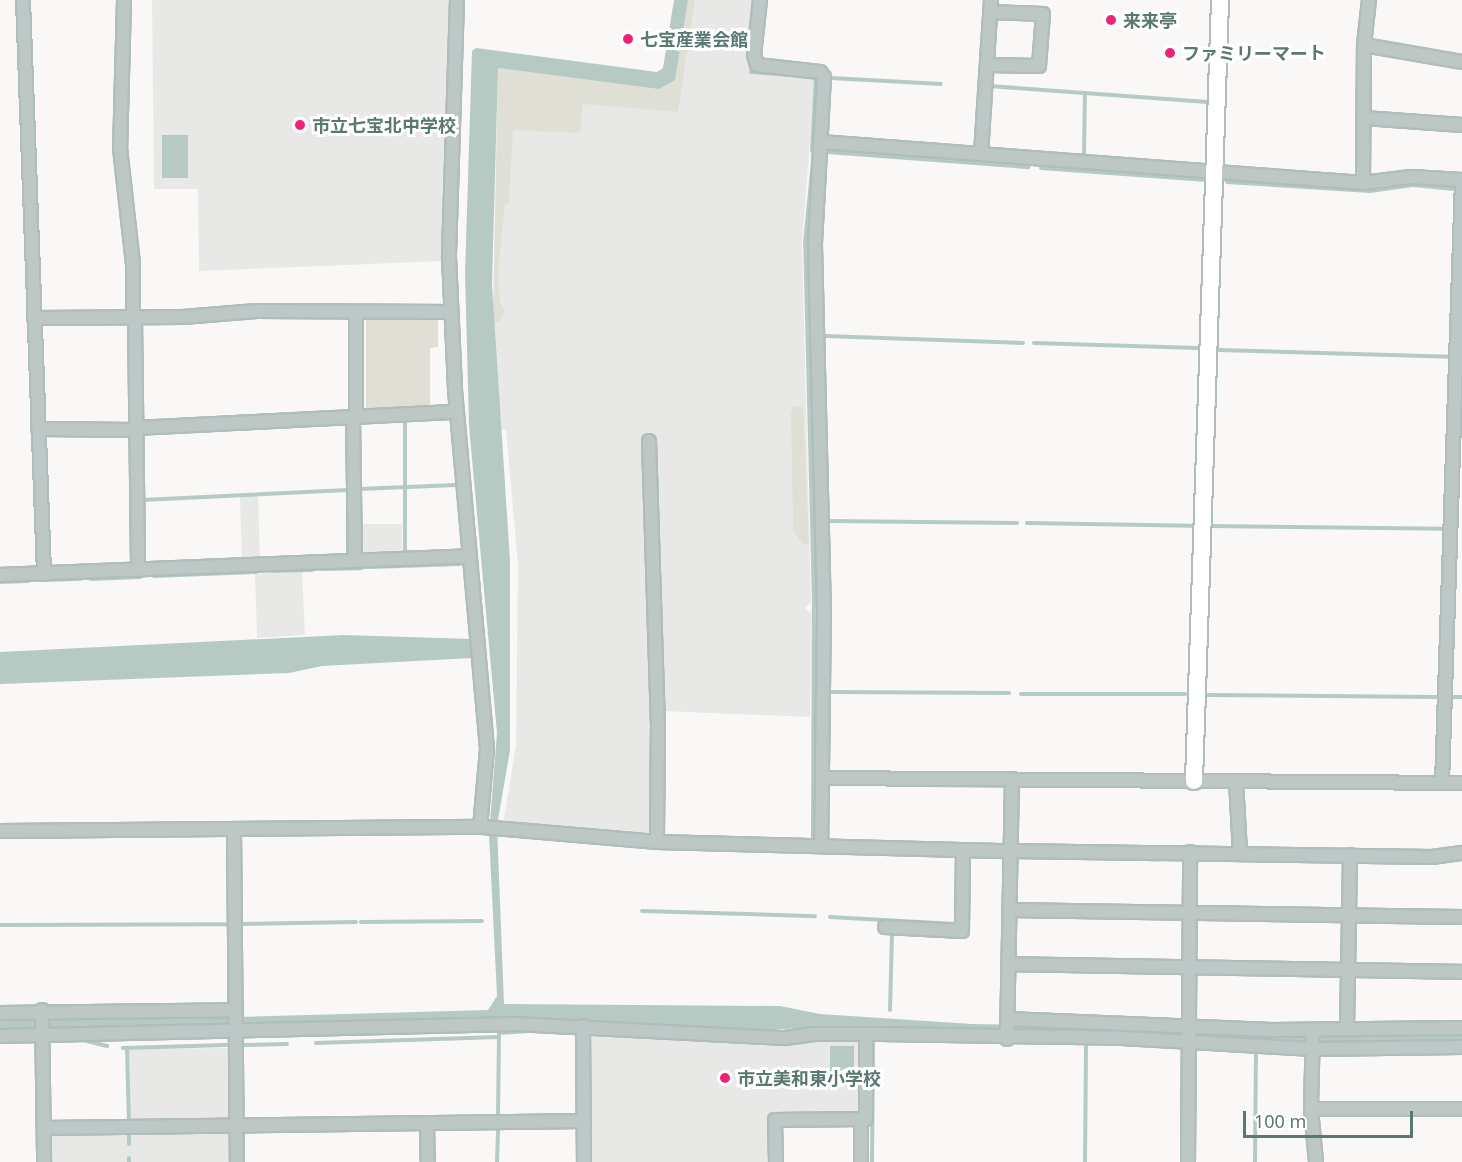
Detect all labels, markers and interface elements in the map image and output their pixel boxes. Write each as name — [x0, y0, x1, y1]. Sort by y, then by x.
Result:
place label: 来来亭 — [1123, 9, 1177, 31]
marker: 来来亭 — [1104, 13, 1118, 27]
place label: 七宝産業会館 — [640, 28, 748, 50]
marker: 七宝産業会館 — [621, 32, 635, 46]
place label: ファミリーマート — [1182, 42, 1326, 64]
marker: ファミリーマート — [1163, 46, 1177, 60]
place label: 市立七宝北中学校 — [312, 114, 456, 136]
marker: 市立七宝北中学校 — [293, 118, 307, 132]
place label: 市立美和東小学校 — [737, 1067, 881, 1089]
marker: 市立美和東小学校 — [718, 1071, 732, 1085]
scale bar — [1246, 1099, 1416, 1137]
text: 100 m — [1254, 1109, 1306, 1133]

